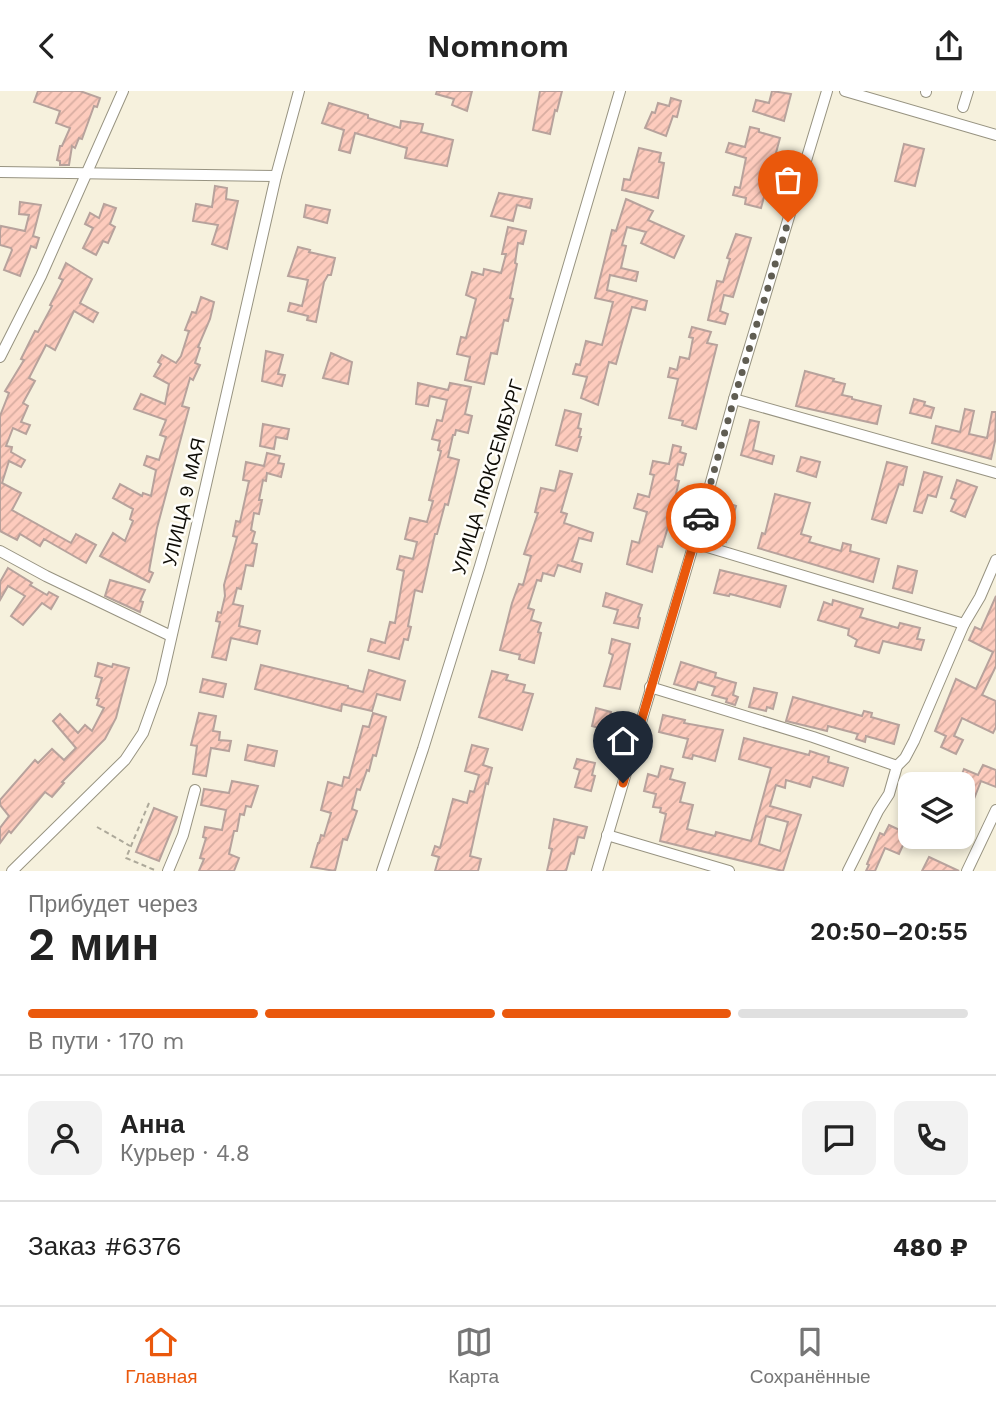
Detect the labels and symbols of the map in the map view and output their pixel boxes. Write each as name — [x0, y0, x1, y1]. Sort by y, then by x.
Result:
pin — [758, 150, 818, 222]
street label: УЛИЦА ЛЮКСЕМБУРГ — [447, 377, 529, 577]
street label: УЛИЦА 9 МАЯ — [158, 435, 210, 569]
courier — [666, 483, 736, 553]
pin — [593, 711, 653, 783]

